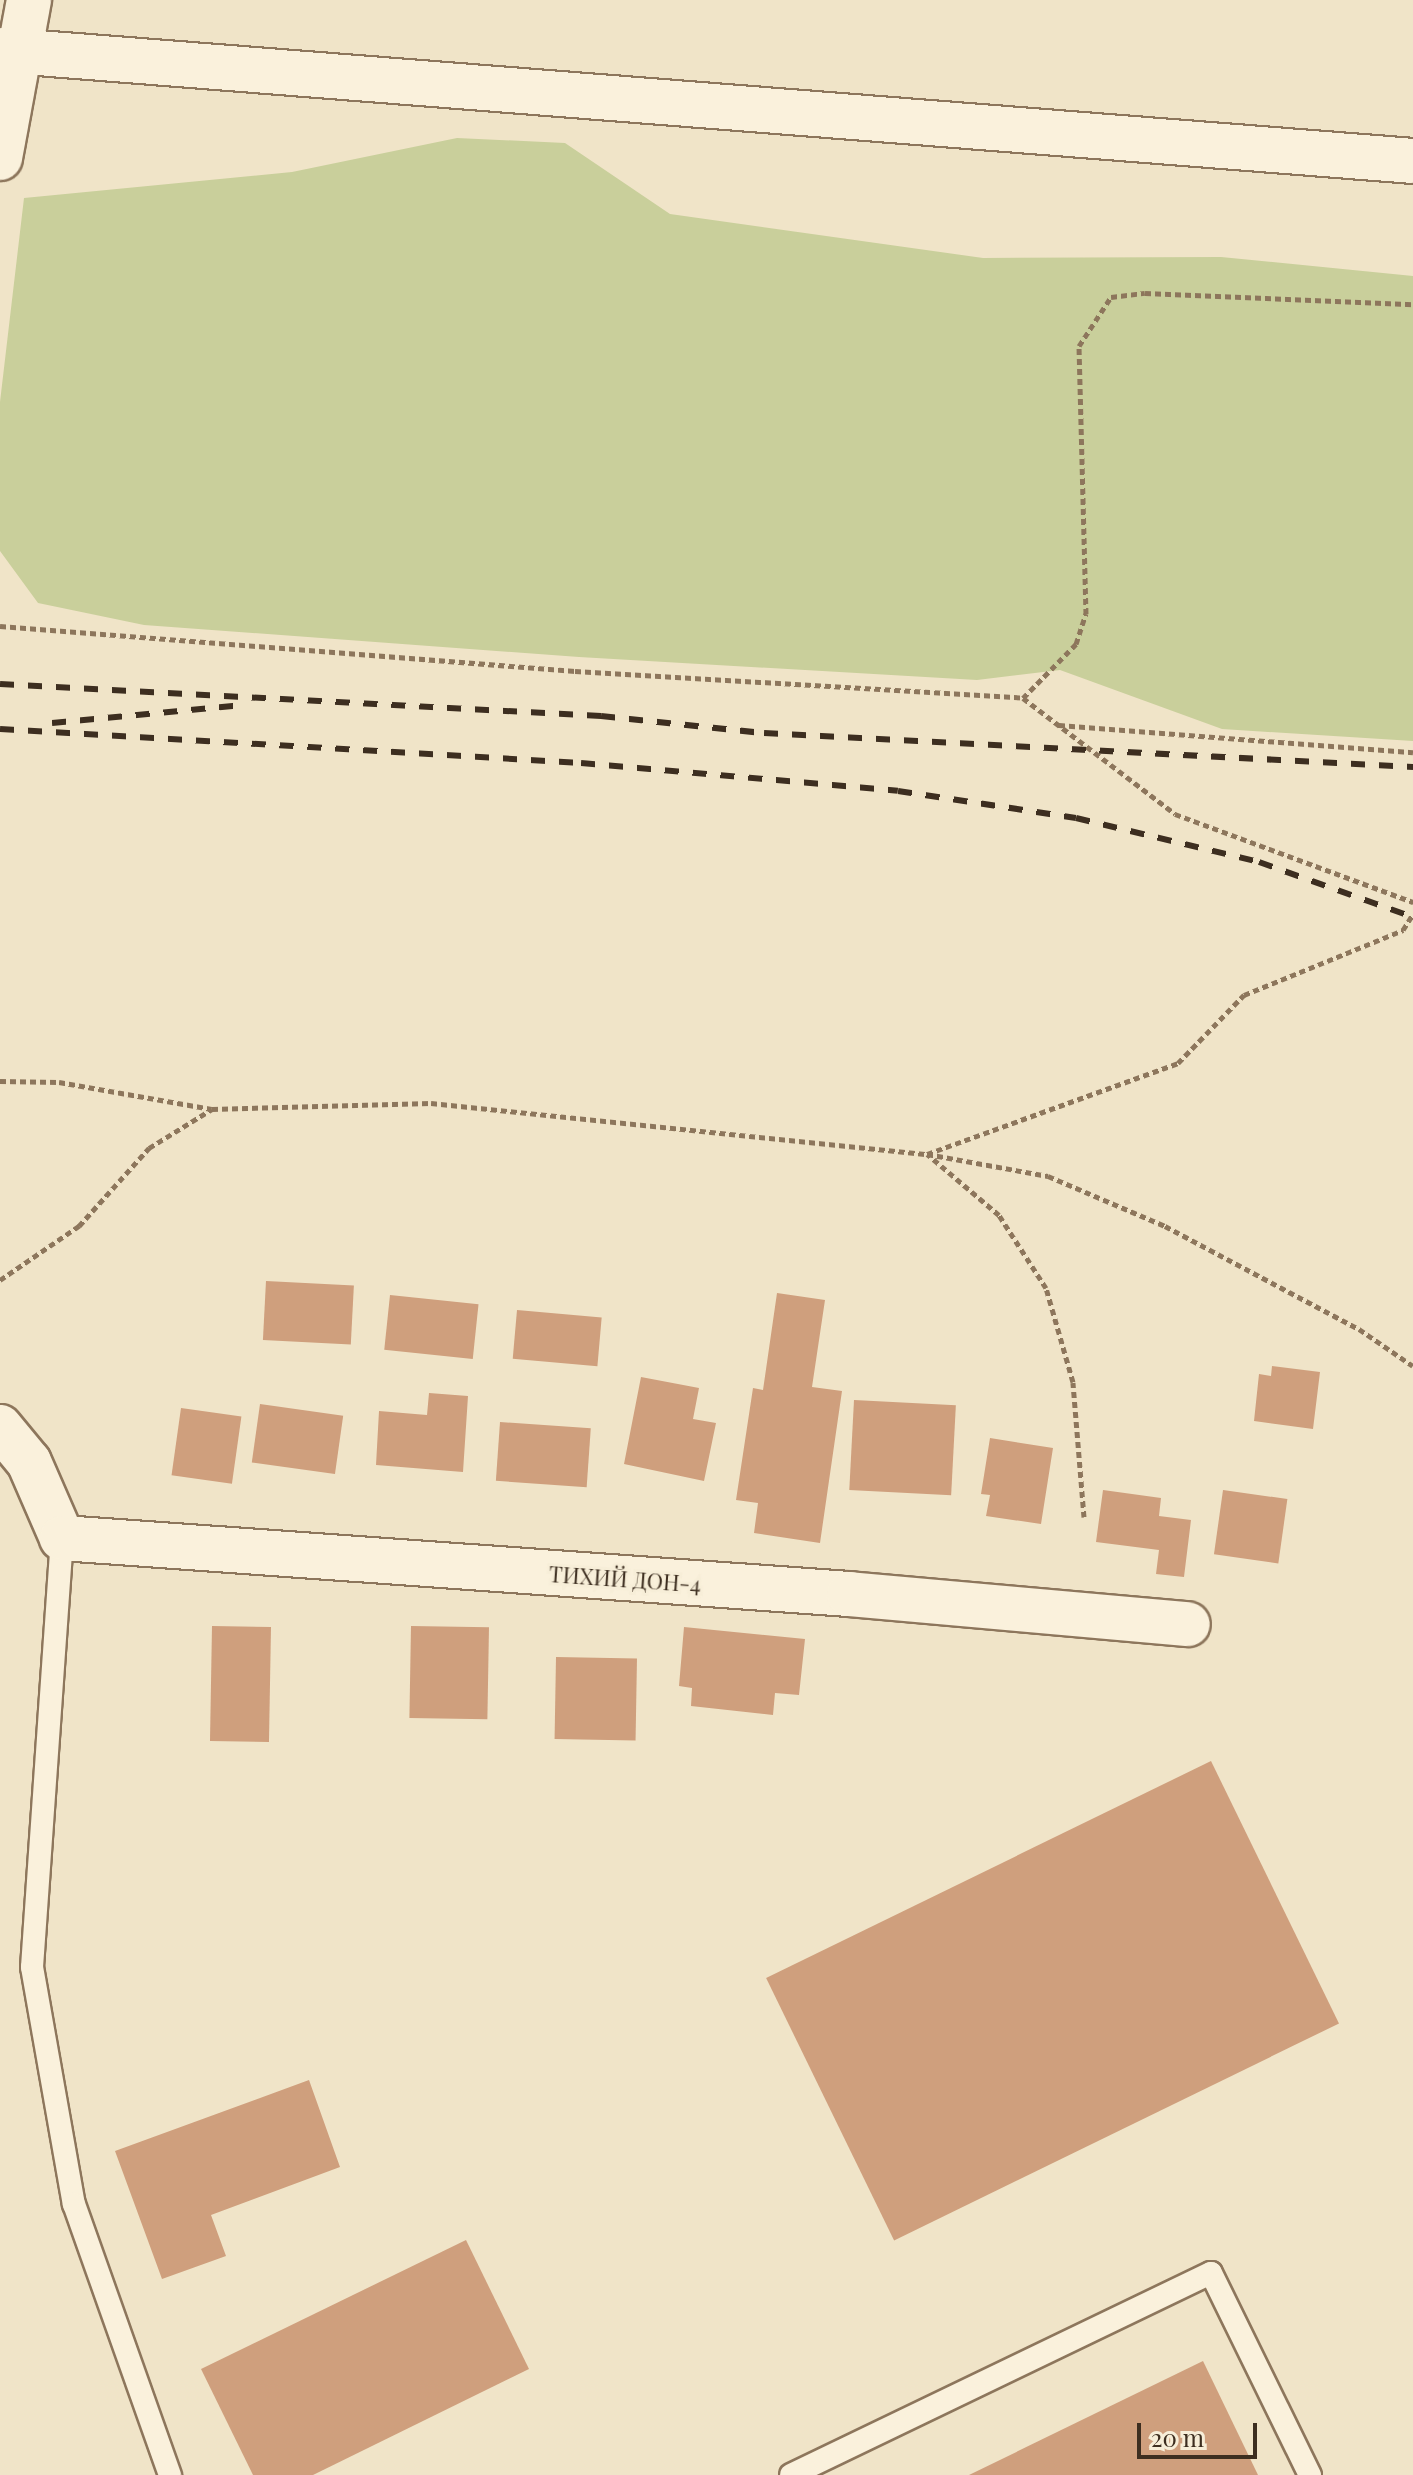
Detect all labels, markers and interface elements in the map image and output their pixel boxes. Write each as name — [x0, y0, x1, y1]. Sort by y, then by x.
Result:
street label: ТИХИЙ ДОН-4 — [548, 1561, 702, 1597]
scale bar — [1141, 2407, 1261, 2457]
text: 20 m — [1151, 2421, 1204, 2453]

